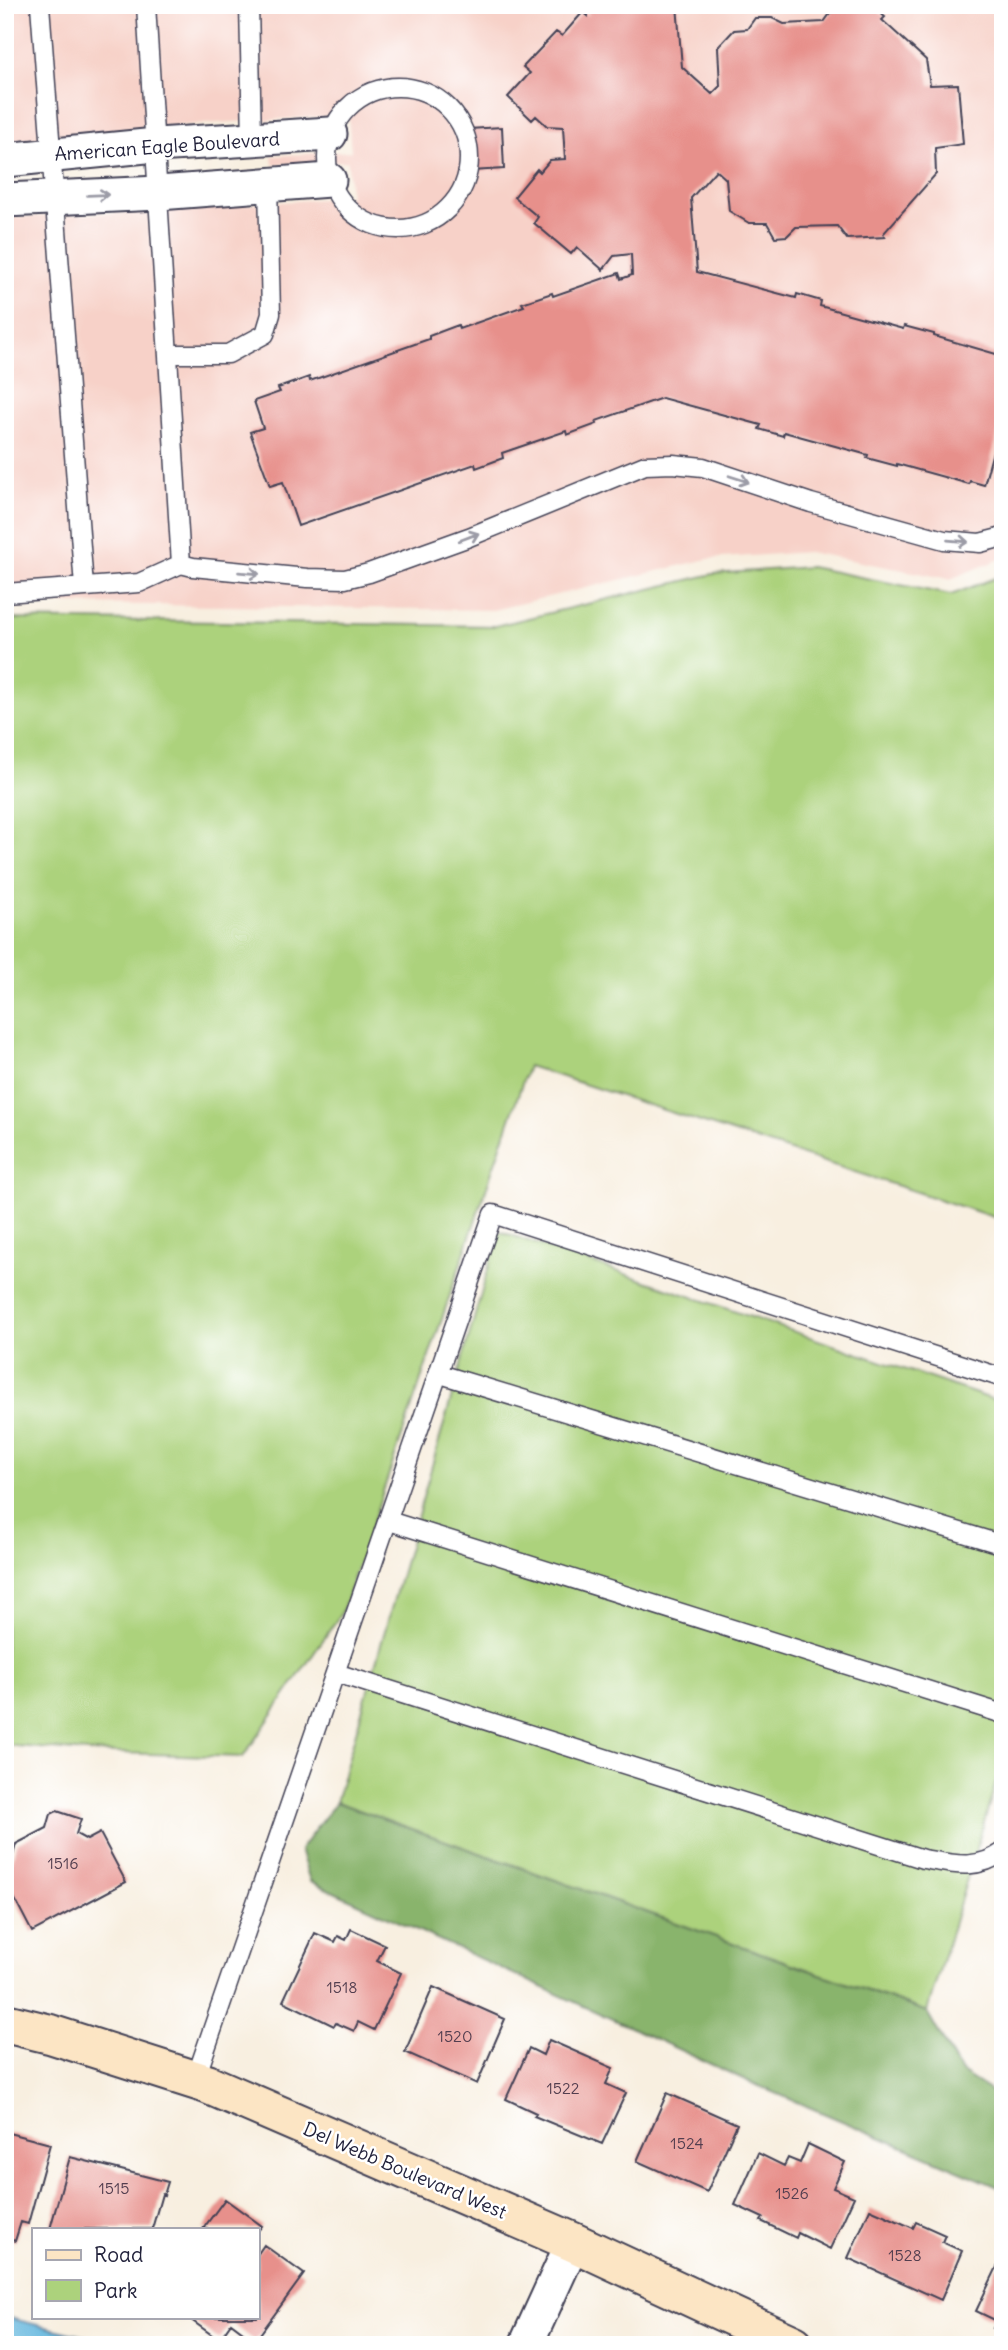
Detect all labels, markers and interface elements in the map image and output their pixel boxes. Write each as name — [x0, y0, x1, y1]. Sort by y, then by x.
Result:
street label: American Eagle Boulevard — [54, 126, 280, 166]
one-way arrow — [86, 189, 109, 202]
one-way arrow — [728, 474, 750, 486]
one-way arrow — [458, 529, 480, 542]
one-way arrow — [946, 535, 969, 548]
one-way arrow — [237, 566, 260, 579]
house number: 1516 — [47, 1853, 79, 1873]
house number: 1518 — [326, 1977, 358, 1997]
house number: 1520 — [438, 2026, 472, 2046]
house number: 1522 — [546, 2078, 580, 2098]
street label: Del Webb Boulevard West — [300, 2116, 510, 2224]
house number: 1524 — [670, 2133, 704, 2153]
house number: 1515 — [98, 2178, 130, 2198]
house number: 1526 — [775, 2183, 809, 2203]
legend — [32, 2228, 259, 2318]
text: Road — [94, 2241, 143, 2268]
house number: 1528 — [888, 2245, 922, 2265]
text: Park — [94, 2277, 137, 2304]

